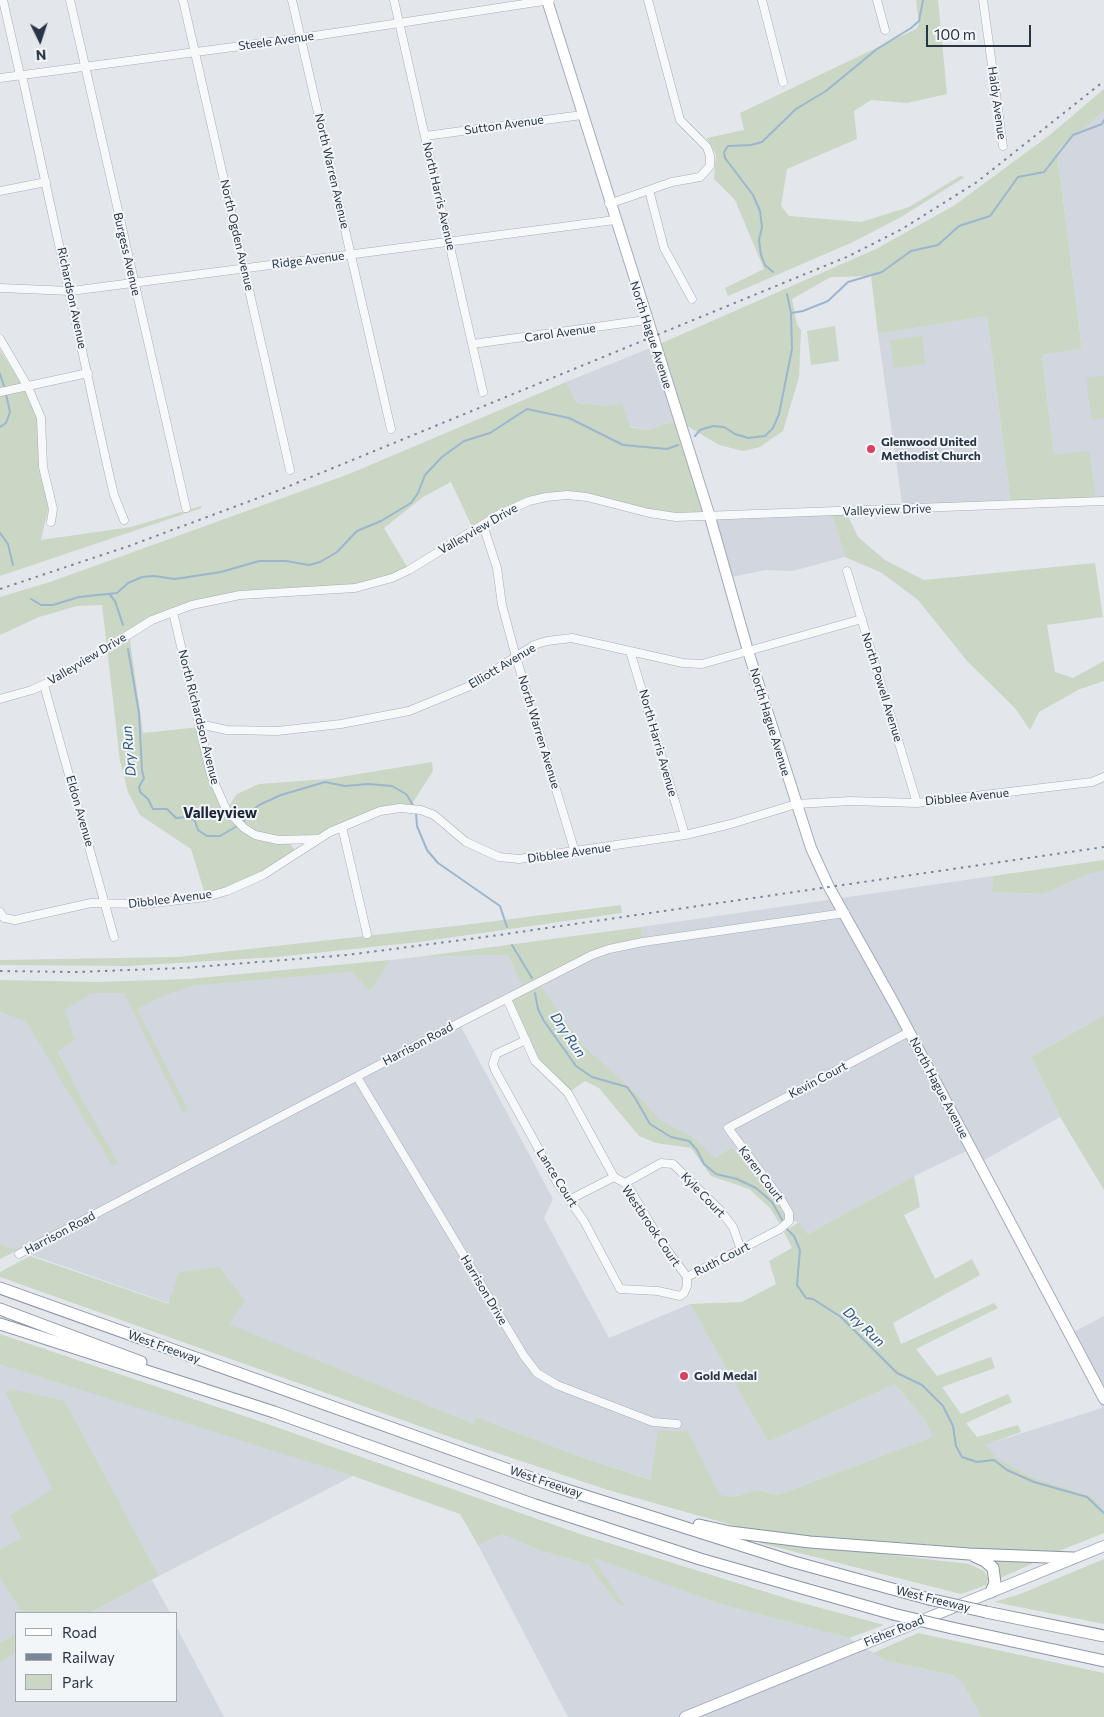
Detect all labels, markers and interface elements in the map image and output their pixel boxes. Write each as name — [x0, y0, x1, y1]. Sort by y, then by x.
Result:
north arrow — [15, 15, 65, 65]
scale bar — [929, 15, 1034, 47]
text: 100 m — [934, 25, 976, 43]
street label: Steele Avenue — [237, 29, 315, 53]
text: N — [35, 47, 47, 64]
street label: Haldy Avenue — [985, 65, 1009, 141]
street label: North Warren Avenue — [312, 112, 352, 230]
street label: Sutton Avenue — [463, 112, 545, 138]
street label: North Harris Avenue — [420, 140, 458, 252]
street label: North Ogden Avenue — [217, 178, 257, 292]
street label: Burgess Avenue — [110, 211, 144, 297]
street label: Richardson Avenue — [54, 246, 90, 350]
street label: Ridge Avenue — [271, 248, 345, 272]
street label: North Hague Avenue — [627, 279, 675, 391]
street label: Carol Avenue — [524, 321, 596, 345]
place label: Glenwood United Methodist Church — [881, 435, 981, 463]
marker: Glenwood United Methodist Church — [865, 443, 877, 455]
street label: Valleyview Drive — [436, 501, 520, 557]
street label: Valleyview Drive — [842, 501, 932, 519]
street label: Valleyview Drive — [45, 630, 129, 688]
street label: North Powell Avenue — [859, 631, 905, 743]
street label: Elliott Avenue — [466, 640, 538, 692]
street label: North Richardson Avenue — [175, 648, 223, 786]
street label: North Hague Avenue — [747, 666, 793, 778]
street label: North Warren Avenue — [515, 674, 563, 790]
street label: North Harris Avenue — [636, 688, 680, 798]
water label: Dry Run — [118, 725, 140, 777]
street label: Eldon Avenue — [63, 774, 97, 848]
street label: Dibblee Avenue — [924, 785, 1010, 809]
district label: Valleyview — [183, 804, 257, 822]
street label: Dibblee Avenue — [526, 840, 612, 866]
street label: Dibblee Avenue — [127, 887, 213, 911]
water label: Dry Run — [547, 1009, 589, 1061]
street label: Harrison Road — [380, 1019, 456, 1069]
street label: North Hague Avenue — [906, 1035, 972, 1141]
street label: Kevin Court — [786, 1059, 850, 1101]
street label: Karen Court — [735, 1143, 787, 1205]
street label: Lance Court — [533, 1146, 581, 1210]
street label: Kyle Court — [678, 1169, 728, 1221]
street label: Westbrook Court — [619, 1183, 683, 1269]
street label: Harrison Road — [22, 1208, 98, 1258]
street label: Ruth Court — [692, 1239, 752, 1279]
street label: Harrison Drive — [458, 1253, 510, 1327]
water label: Dry Run — [840, 1303, 888, 1351]
street label: West Freeway — [126, 1327, 202, 1367]
place label: Gold Medal — [694, 1369, 757, 1383]
marker: Gold Medal — [678, 1370, 690, 1382]
street label: West Freeway — [508, 1463, 584, 1501]
street label: West Freeway — [894, 1583, 972, 1615]
legend — [15, 1612, 178, 1702]
street label: Fisher Road — [862, 1612, 926, 1650]
text: Road — [62, 1623, 97, 1641]
text: Railway — [62, 1648, 115, 1666]
text: Park — [62, 1673, 93, 1691]

